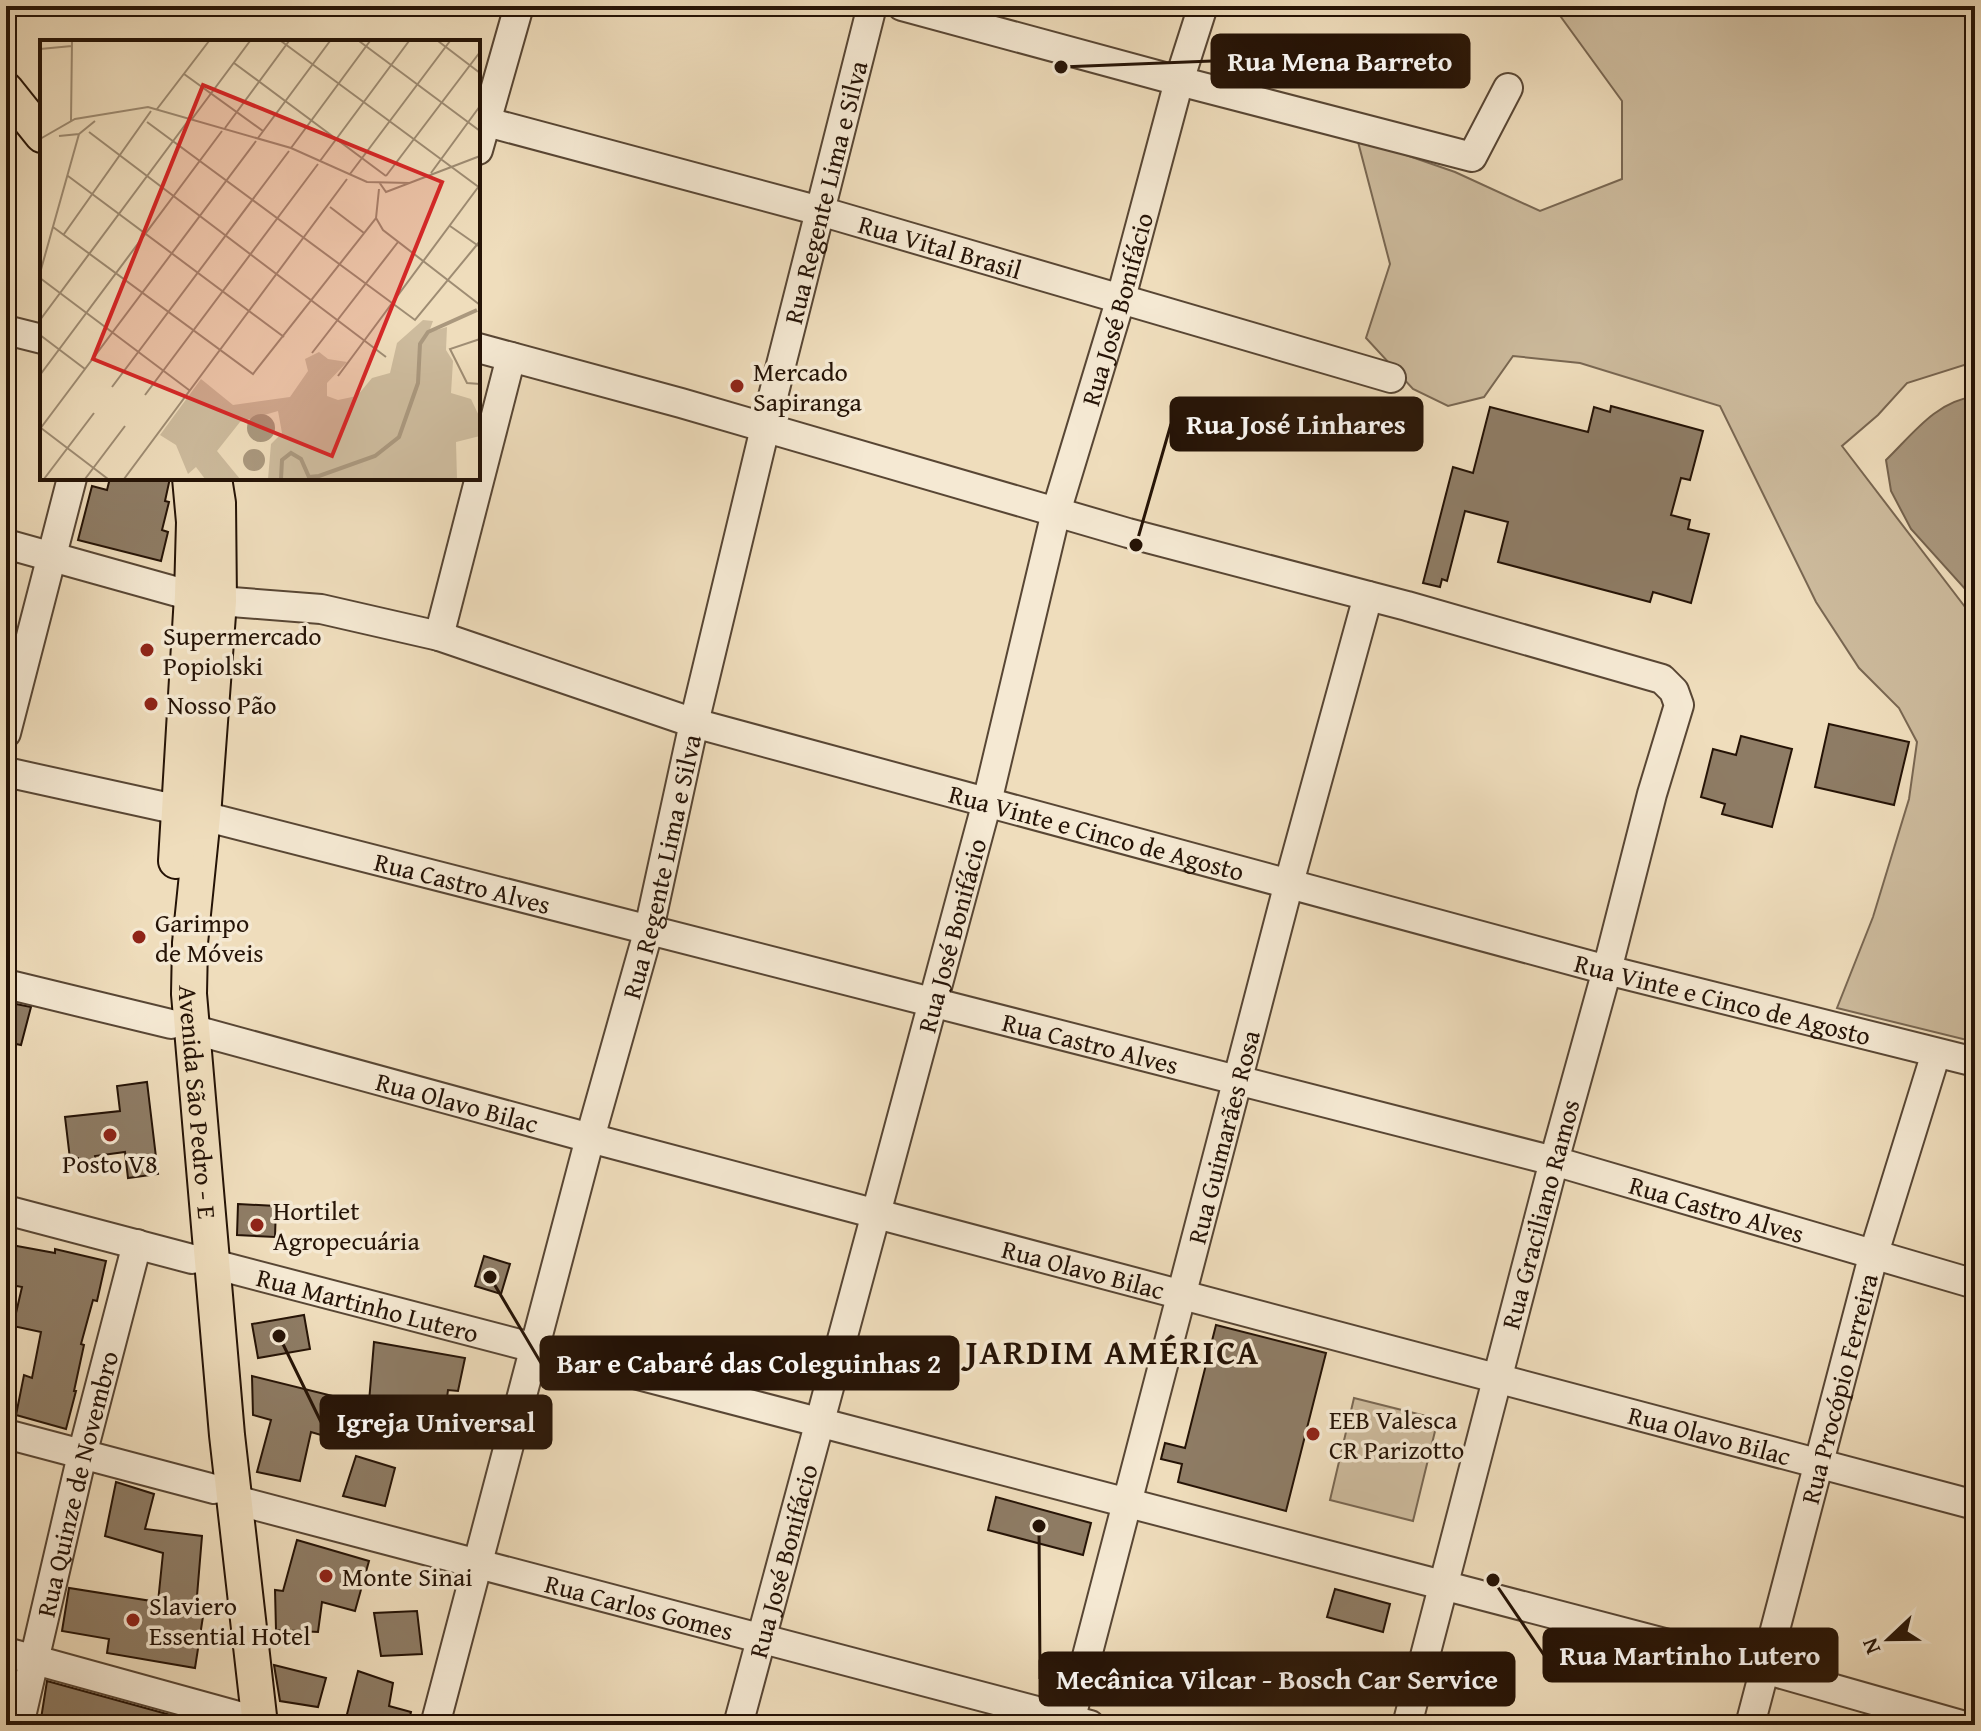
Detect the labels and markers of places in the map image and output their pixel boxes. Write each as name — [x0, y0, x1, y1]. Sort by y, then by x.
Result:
callout: Rua Mena Barreto — [1212, 35, 1469, 87]
place label: Mercado Sapiranga — [753, 352, 863, 421]
marker: Mercado Sapiranga — [728, 377, 746, 395]
callout: Rua José Linhares — [1171, 398, 1422, 450]
place label: Supermercado Popiolski — [163, 616, 321, 685]
marker: Supermercado Popiolski — [138, 641, 156, 659]
place label: Nosso Pão — [167, 685, 276, 724]
marker: Nosso Pão — [142, 695, 160, 713]
place label: Garimpo de Móveis — [155, 903, 264, 972]
marker: Garimpo de Móveis — [130, 928, 148, 946]
marker: Posto V8 — [101, 1126, 119, 1144]
place label: Posto V8 — [62, 1144, 158, 1183]
place label: Hortilet Agropecuária — [273, 1191, 420, 1260]
marker: Hortilet Agropecuária — [248, 1216, 266, 1234]
callout: Bar e Cabaré das Coleguinhas 2 — [541, 1337, 958, 1389]
callout: Igreja Universal — [321, 1396, 551, 1448]
place label: EEB Valesca CR Parizotto — [1329, 1400, 1464, 1469]
marker: EEB Valesca CR Parizotto — [1304, 1425, 1322, 1443]
place label: Monte Sinai — [342, 1557, 472, 1596]
marker: Monte Sinai — [317, 1567, 335, 1585]
place label: Slaviero Essential Hotel — [149, 1586, 311, 1655]
marker: Slaviero Essential Hotel — [124, 1611, 142, 1629]
callout: Rua Martinho Lutero — [1544, 1629, 1837, 1681]
callout: Mecânica Vilcar - Bosch Car Service — [1040, 1653, 1514, 1705]

